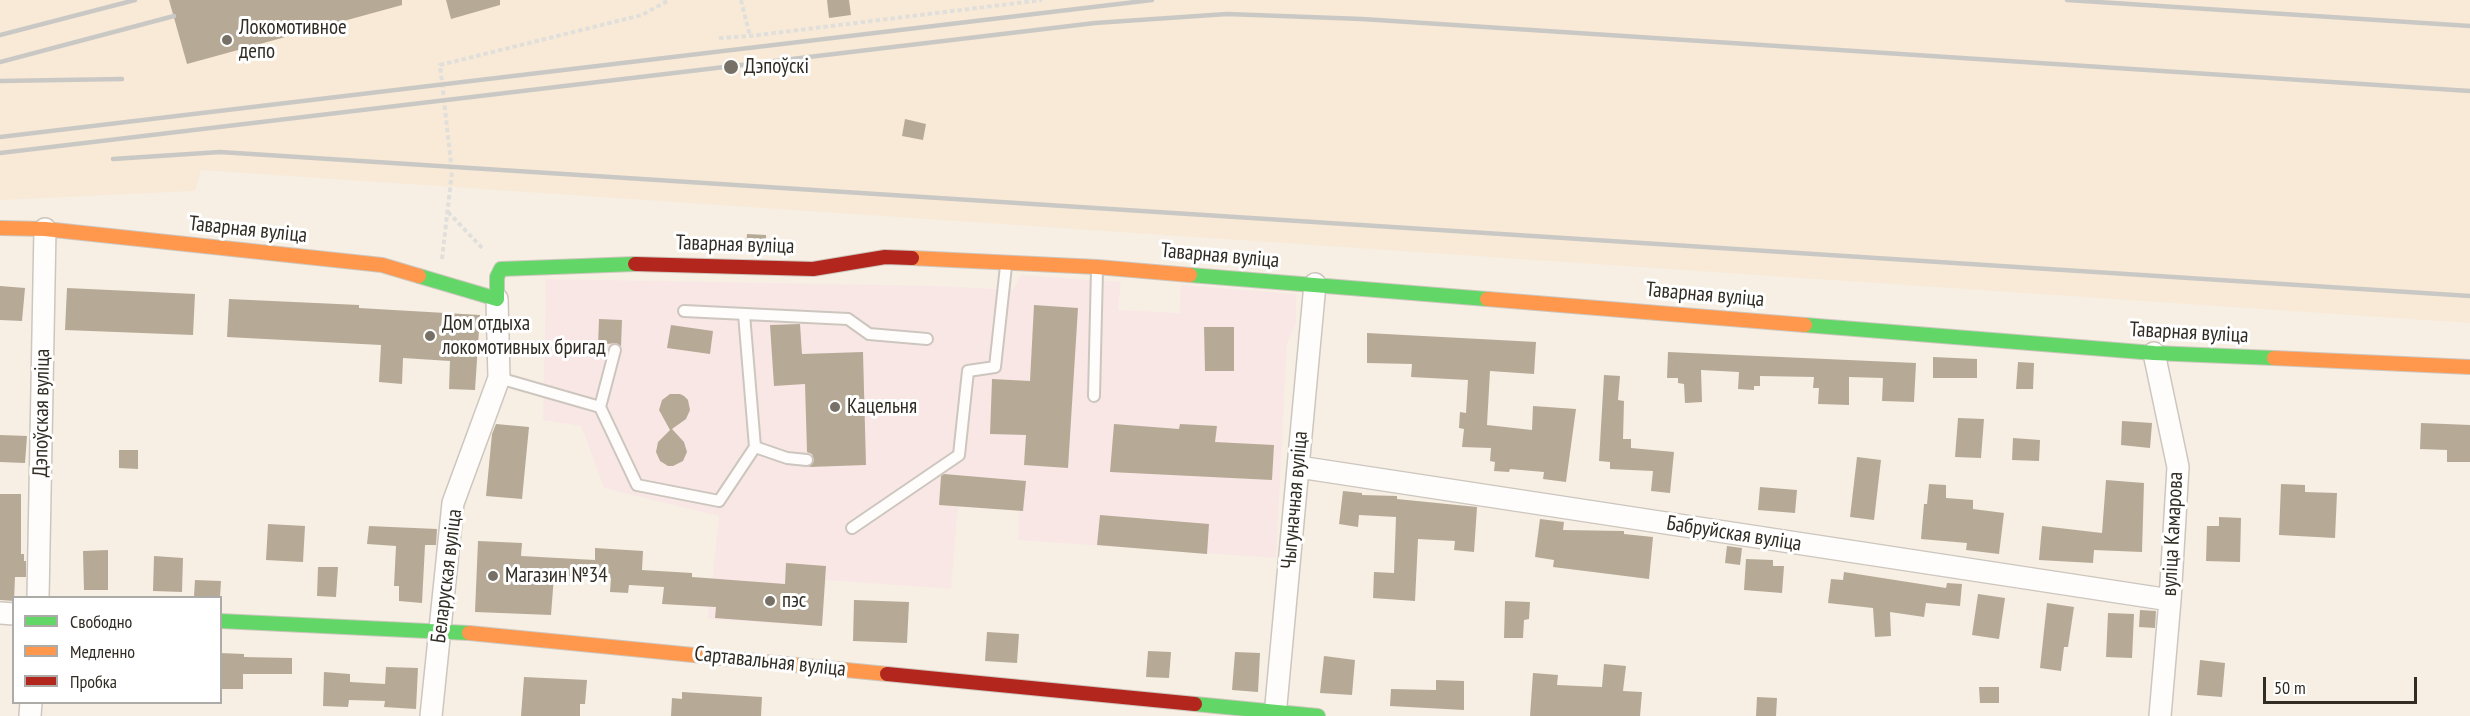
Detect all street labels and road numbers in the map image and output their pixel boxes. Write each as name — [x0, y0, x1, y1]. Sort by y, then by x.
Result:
street label: Таварная вуліца — [188, 211, 308, 249]
street label: Таварная вуліца — [675, 230, 795, 260]
street label: Таварная вуліца — [1160, 238, 1280, 274]
street label: Таварная вуліца — [1645, 277, 1765, 313]
street label: Таварная вуліца — [2129, 317, 2249, 349]
street label: Дэпоўская вуліца — [28, 349, 56, 477]
street label: Чыгуначная вуліца — [1276, 430, 1314, 570]
street label: вуліца Камарова — [2157, 471, 2189, 597]
street label: Беларуская вуліца — [426, 508, 468, 644]
street label: Бабруйская вуліца — [1665, 511, 1803, 557]
street label: Сартавальная вуліца — [693, 642, 847, 682]

